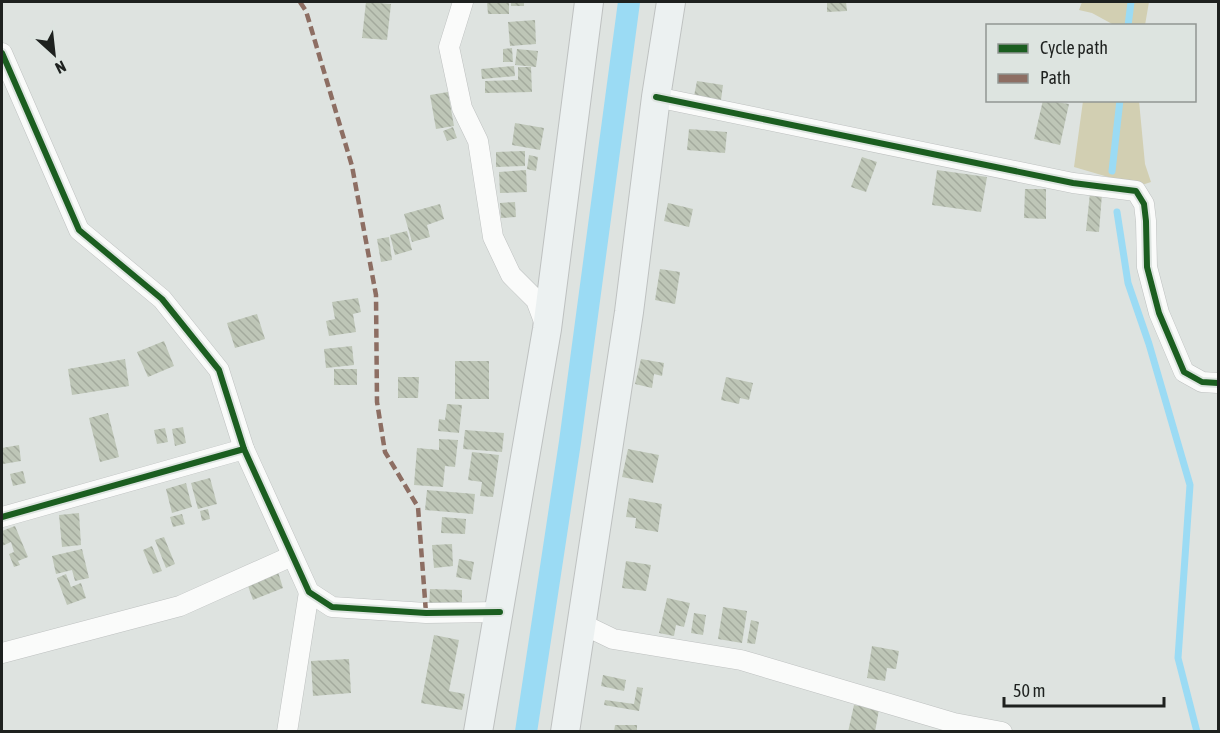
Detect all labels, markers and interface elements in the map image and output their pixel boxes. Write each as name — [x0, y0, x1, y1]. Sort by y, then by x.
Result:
north arrow — [24, 24, 84, 84]
legend — [986, 24, 1196, 102]
text: Cycle path — [1040, 37, 1108, 58]
text: N — [53, 57, 69, 78]
text: Path — [1040, 67, 1071, 88]
scale bar — [1004, 670, 1164, 708]
text: 50 m — [1013, 680, 1045, 701]

